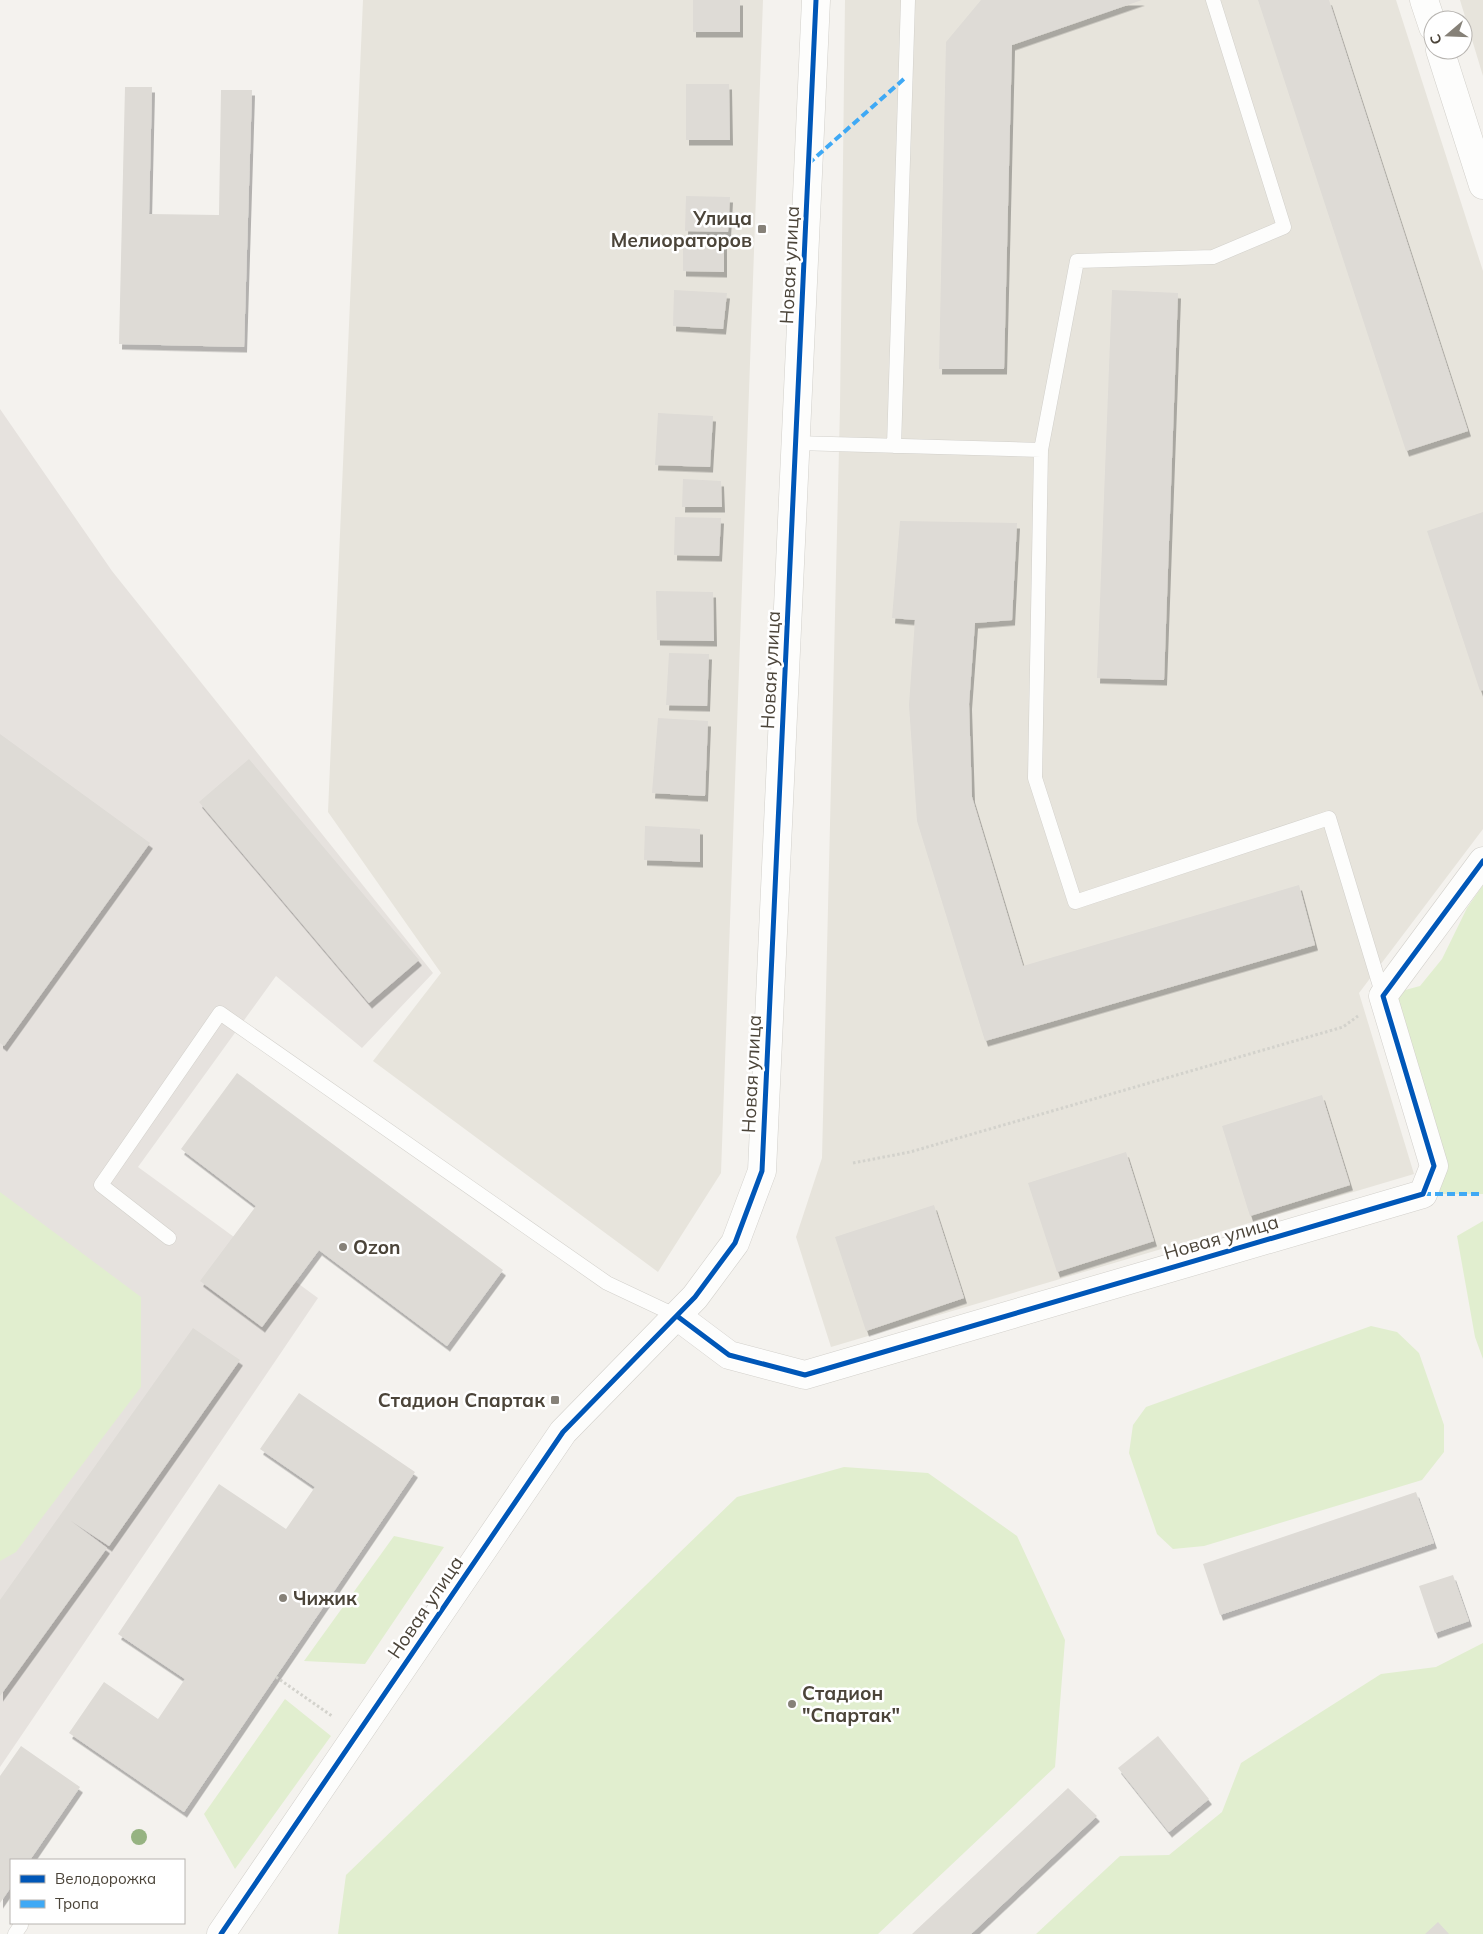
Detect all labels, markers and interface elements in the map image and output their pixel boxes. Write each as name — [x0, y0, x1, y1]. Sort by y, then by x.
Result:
north arrow — [1423, 10, 1473, 60]
text: С — [1426, 32, 1446, 47]
street label: Новая улица — [774, 205, 804, 325]
place label: Улица Мелиораторов — [611, 206, 752, 252]
marker: Улица Мелиораторов — [756, 223, 768, 235]
street label: Новая улица — [755, 610, 785, 730]
street label: Новая улица — [736, 1014, 766, 1134]
street label: Новая улица — [1161, 1209, 1281, 1265]
place label: Ozon — [353, 1235, 400, 1259]
marker: Ozon — [337, 1241, 349, 1253]
place label: Стадион Спартак — [378, 1388, 545, 1412]
marker: Стадион Спартак — [549, 1394, 561, 1406]
street label: Новая улица — [382, 1551, 468, 1663]
place label: Чижик — [293, 1586, 357, 1610]
marker: Чижик — [277, 1592, 289, 1604]
place label: Стадион "Спартак" — [802, 1681, 900, 1727]
marker: Стадион "Спартак" — [786, 1698, 798, 1710]
legend — [10, 1859, 185, 1924]
text: Велодорожка — [55, 1869, 156, 1888]
text: Тропа — [55, 1894, 99, 1913]

